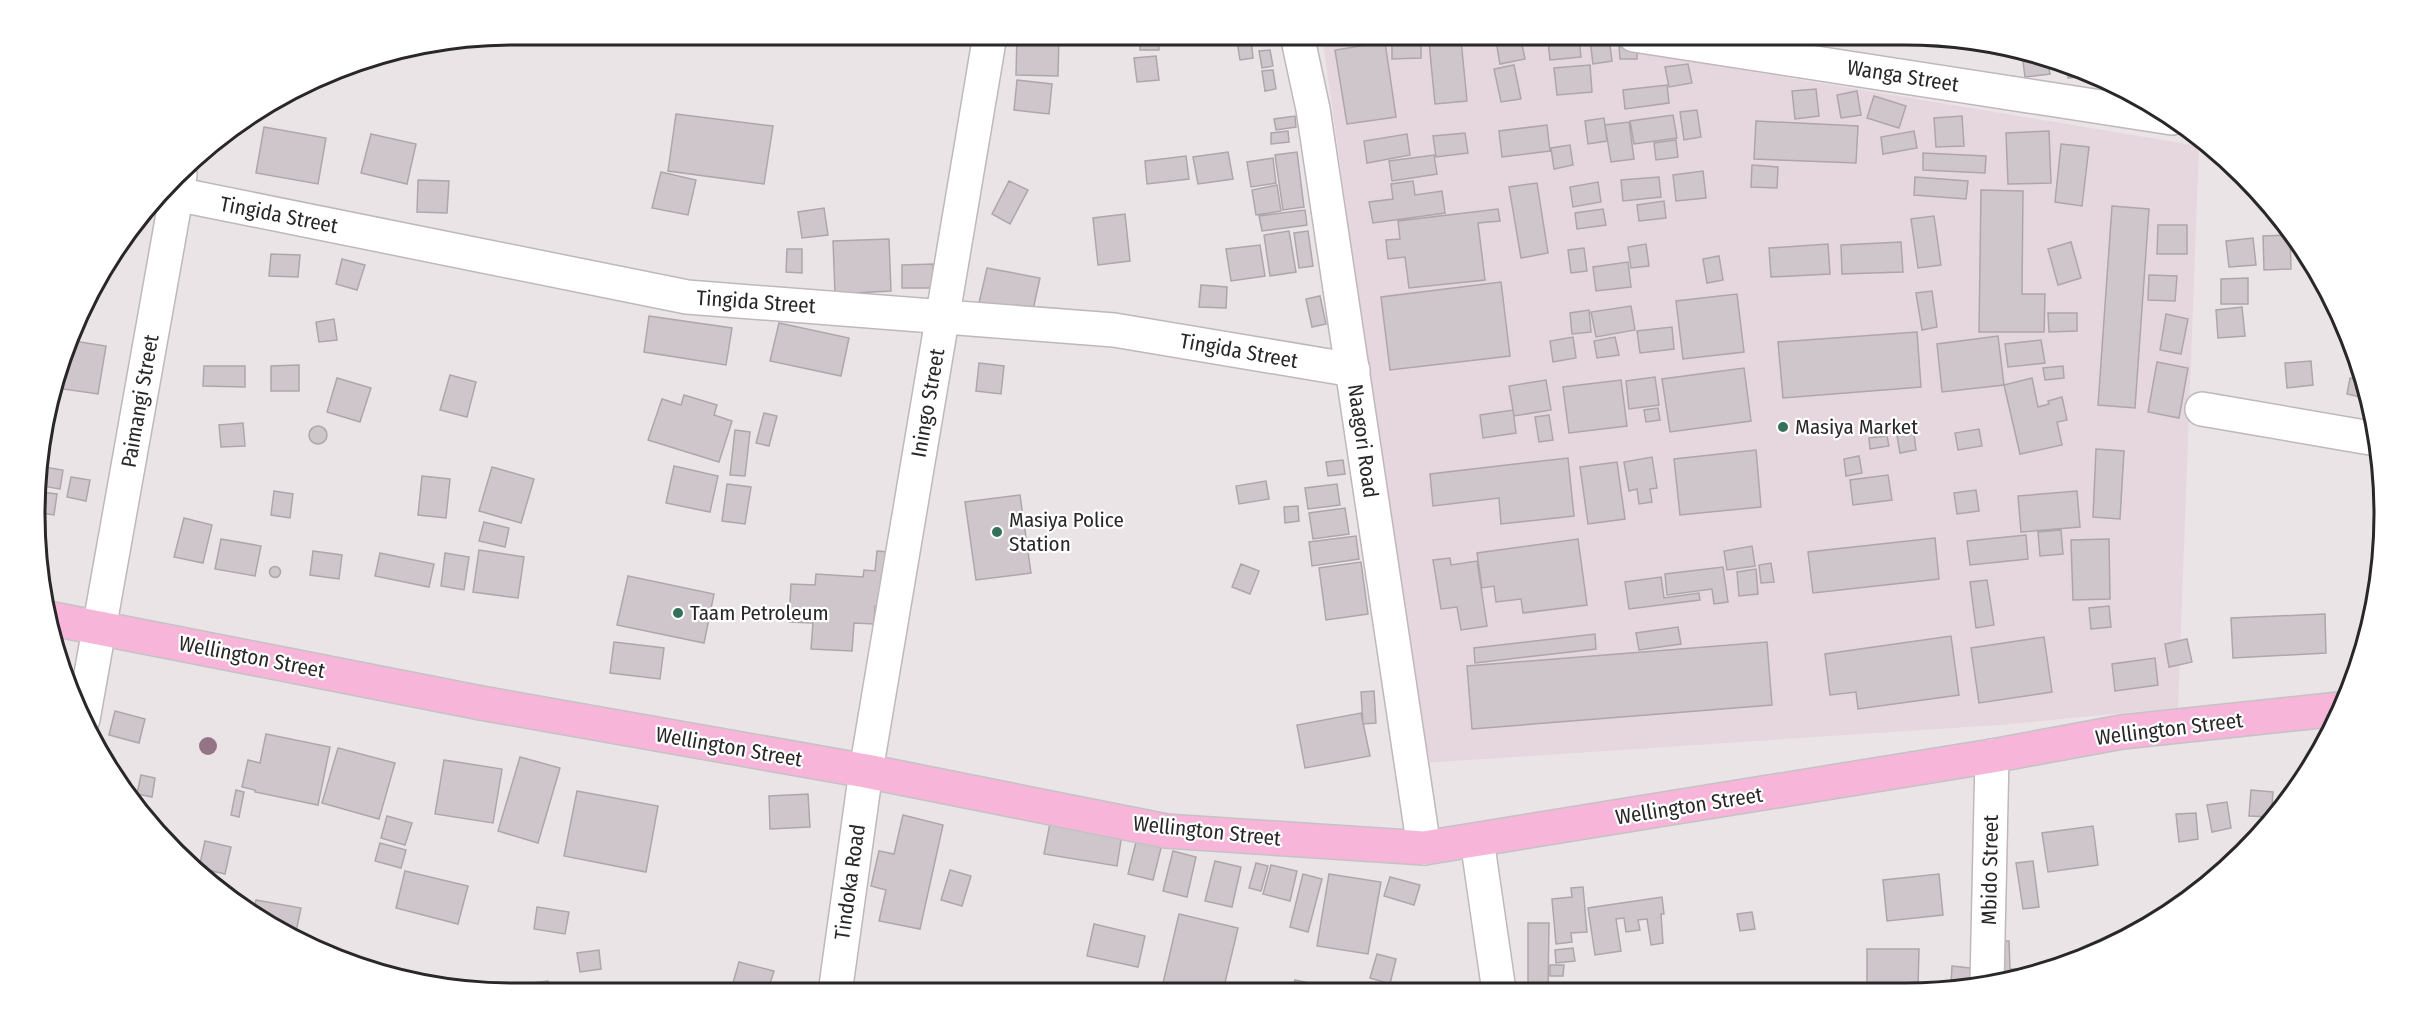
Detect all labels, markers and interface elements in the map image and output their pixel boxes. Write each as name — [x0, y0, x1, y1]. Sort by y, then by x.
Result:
street label: Wanga Street — [1845, 54, 1961, 98]
street label: Tingida Street — [218, 191, 340, 239]
street label: Tingida Street — [696, 285, 817, 319]
street label: Tingida Street — [1178, 328, 1300, 374]
street label: Paimangi Street — [116, 332, 165, 470]
street label: Iningo Street — [906, 346, 950, 459]
street label: Naagori Road — [1342, 382, 1384, 500]
place label: Masiya Market — [1795, 414, 1918, 440]
marker: Masiya Market — [1776, 420, 1790, 434]
place label: Masiya Police Station — [1009, 507, 1124, 557]
marker: Masiya Police Station — [990, 525, 1004, 539]
place label: Taam Petroleum — [690, 600, 829, 626]
marker: Taam Petroleum — [671, 606, 685, 620]
street label: Wellington Street — [177, 630, 327, 684]
street label: Wellington Street — [2094, 707, 2244, 751]
street label: Wellington Street — [654, 721, 804, 773]
street label: Wellington Street — [1614, 782, 1764, 830]
street label: Wellington Street — [1132, 810, 1282, 852]
street label: Mbido Street — [1976, 815, 2004, 925]
street label: Tindoka Road — [829, 822, 871, 942]

